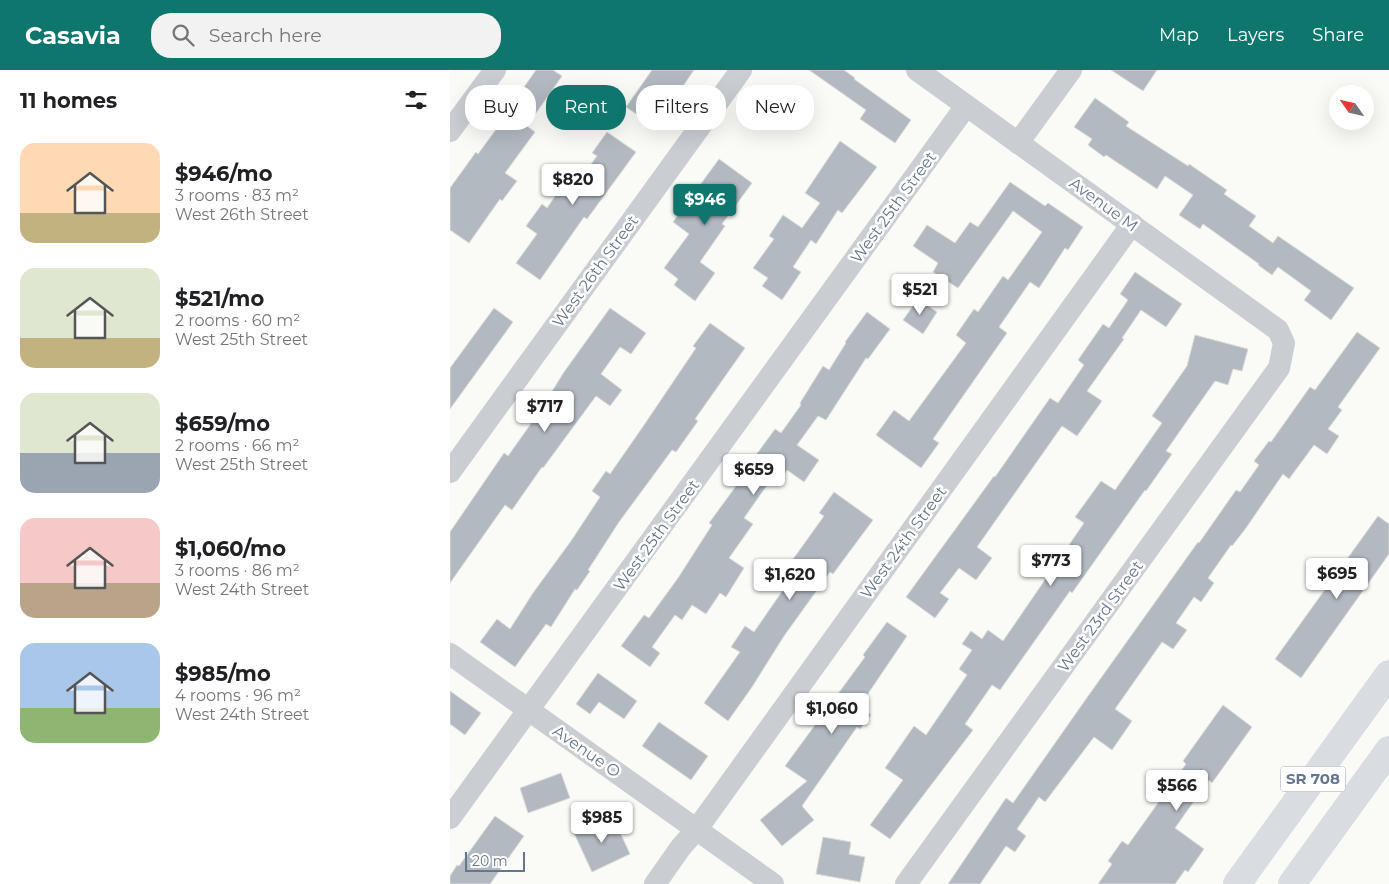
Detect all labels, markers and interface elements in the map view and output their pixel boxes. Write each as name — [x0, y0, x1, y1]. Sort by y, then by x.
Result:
search box — [151, 13, 501, 58]
text: Casavia — [25, 21, 121, 50]
icon: search — [169, 21, 197, 49]
text: Search here — [209, 24, 322, 47]
text: Map — [1159, 24, 1199, 46]
text: Layers — [1227, 24, 1284, 46]
text: Share — [1312, 24, 1364, 46]
chip: Buy — [465, 85, 536, 130]
chip: Rent — [546, 85, 626, 130]
chip: Filters — [636, 85, 726, 130]
chip: New — [736, 85, 814, 130]
north arrow — [1329, 85, 1374, 130]
map controls — [1329, 85, 1374, 130]
icon: filters — [402, 86, 430, 114]
text: 11 homes — [20, 88, 117, 113]
street label: West 25th Street — [847, 147, 940, 267]
text: $946/mo — [175, 161, 272, 186]
icon: home — [60, 163, 120, 223]
pin: $820 — [543, 164, 603, 206]
text: $820 — [552, 170, 594, 189]
street label: Avenue M — [1066, 173, 1142, 236]
pin: $946 — [675, 184, 735, 226]
text: 3 rooms · 83 m² — [175, 186, 299, 205]
text: $946 — [684, 190, 726, 209]
text: West 26th Street — [175, 205, 309, 224]
street label: West 26th Street — [548, 211, 643, 331]
pin: $521 — [890, 274, 950, 316]
text: $521 — [902, 280, 938, 299]
text: $521/mo — [175, 286, 264, 311]
icon: home — [60, 288, 120, 348]
text: 2 rooms · 60 m² — [175, 311, 300, 330]
text: West 25th Street — [175, 330, 308, 349]
pin: $717 — [515, 390, 575, 433]
text: $717 — [527, 397, 563, 416]
text: $659/mo — [175, 411, 270, 436]
icon: home — [60, 413, 120, 473]
text: 2 rooms · 66 m² — [175, 436, 299, 455]
pin: $659 — [724, 454, 784, 496]
text: West 25th Street — [175, 455, 308, 474]
text: $659 — [734, 460, 774, 479]
street label: West 25th Street — [610, 475, 703, 595]
street label: West 24th Street — [856, 482, 951, 602]
text: $1,060/mo — [175, 536, 286, 561]
icon: home — [60, 538, 120, 598]
pin: $773 — [1021, 544, 1081, 587]
text: $773 — [1031, 551, 1071, 570]
street label: West 23rd Street — [1054, 557, 1147, 676]
pin: $1,620 — [749, 558, 831, 601]
pin: $695 — [1307, 558, 1367, 600]
text: 3 rooms · 86 m² — [175, 561, 300, 580]
text: $695 — [1317, 564, 1357, 583]
text: $1,620 — [765, 565, 815, 584]
text: West 24th Street — [175, 580, 309, 599]
text: $985/mo — [175, 661, 271, 686]
icon: home — [60, 663, 120, 723]
text: 4 rooms · 96 m² — [175, 686, 301, 705]
pin: $1,060 — [791, 692, 873, 735]
text: $1,060 — [806, 699, 858, 718]
text: West 24th Street — [175, 705, 309, 724]
street label: Avenue O — [549, 721, 624, 782]
road number: SR 708 — [1280, 766, 1346, 792]
pin: $566 — [1147, 770, 1207, 812]
text: $566 — [1157, 776, 1197, 795]
pin: $985 — [572, 802, 632, 844]
text: $985 — [582, 808, 622, 827]
scale bar — [465, 849, 525, 872]
text: 20 m — [472, 852, 508, 870]

